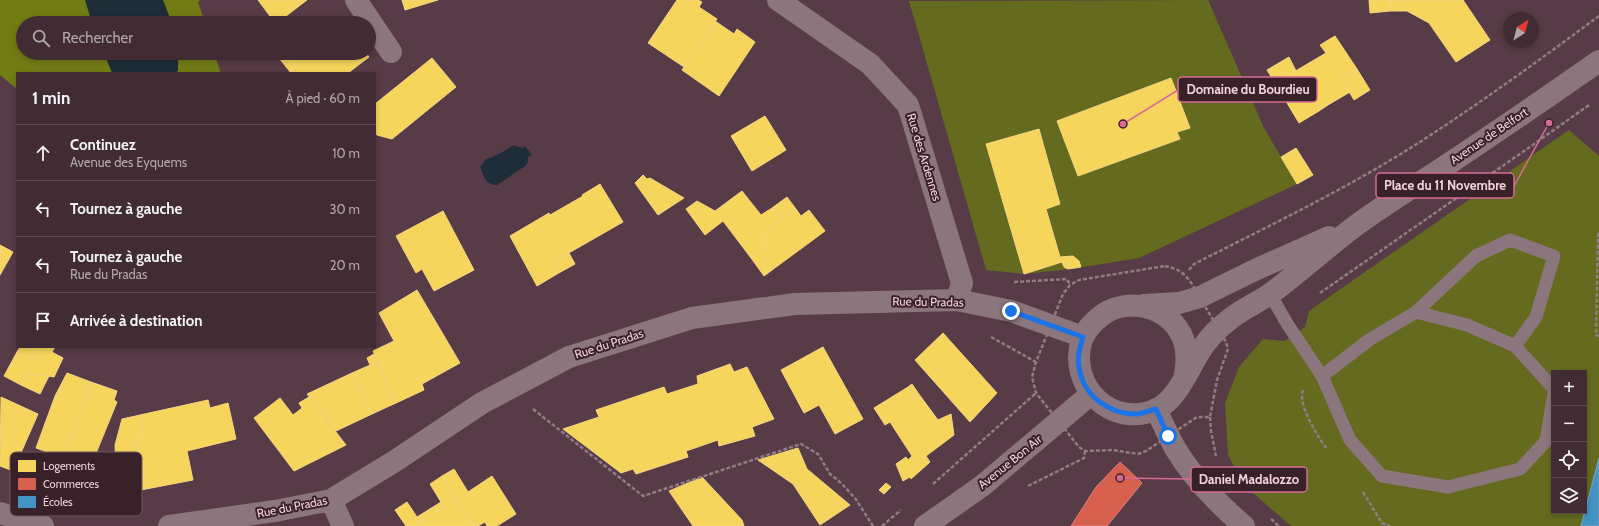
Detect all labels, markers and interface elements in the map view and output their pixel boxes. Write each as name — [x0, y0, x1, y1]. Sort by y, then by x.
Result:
north arrow — [1503, 12, 1539, 48]
search box — [16, 16, 376, 60]
icon: search — [30, 27, 52, 49]
text: Rechercher — [62, 29, 133, 47]
callout: Domaine du Bourdieu — [1178, 77, 1317, 102]
text: Domaine du Bourdieu — [1186, 81, 1310, 97]
text: 1 min — [32, 88, 70, 108]
text: À pied · 60 m — [285, 90, 360, 106]
street label: Avenue de Belfort — [1447, 104, 1531, 167]
street label: Rue des Ardennes — [904, 111, 945, 203]
text: Continuez — [70, 136, 136, 154]
icon: ahead — [32, 142, 54, 164]
text: 10 m — [332, 145, 360, 161]
text: Avenue des Eyquems — [70, 154, 187, 170]
callout: Place du 11 Novembre — [1376, 173, 1514, 198]
text: Place du 11 Novembre — [1384, 177, 1506, 193]
icon: left — [32, 198, 54, 220]
text: Tournez à gauche — [70, 200, 182, 218]
text: 30 m — [330, 201, 360, 217]
text: Tournez à gauche — [70, 248, 182, 266]
icon: left — [32, 254, 54, 276]
text: 20 m — [330, 257, 360, 273]
text: Rue du Pradas — [70, 266, 147, 282]
street label: Rue du Pradas — [892, 293, 964, 310]
route end — [1002, 302, 1020, 320]
icon: arrive — [32, 310, 54, 332]
text: Arrivée à destination — [70, 312, 202, 330]
street label: Rue du Pradas — [573, 325, 645, 362]
map controls — [1551, 370, 1587, 514]
button: + — [1551, 370, 1587, 406]
button: − — [1551, 406, 1587, 442]
route start — [1159, 427, 1177, 445]
street label: Avenue Bon Air — [975, 431, 1045, 492]
button: locate — [1551, 442, 1587, 478]
legend — [10, 452, 142, 516]
text: Logements — [43, 459, 96, 473]
callout: Daniel Madalozzo — [1191, 467, 1307, 492]
text: Daniel Madalozzo — [1199, 471, 1300, 487]
text: Commerces — [43, 477, 99, 491]
button: layers — [1551, 478, 1587, 514]
street label: Rue du Pradas — [255, 492, 328, 521]
text: Écoles — [43, 495, 73, 509]

